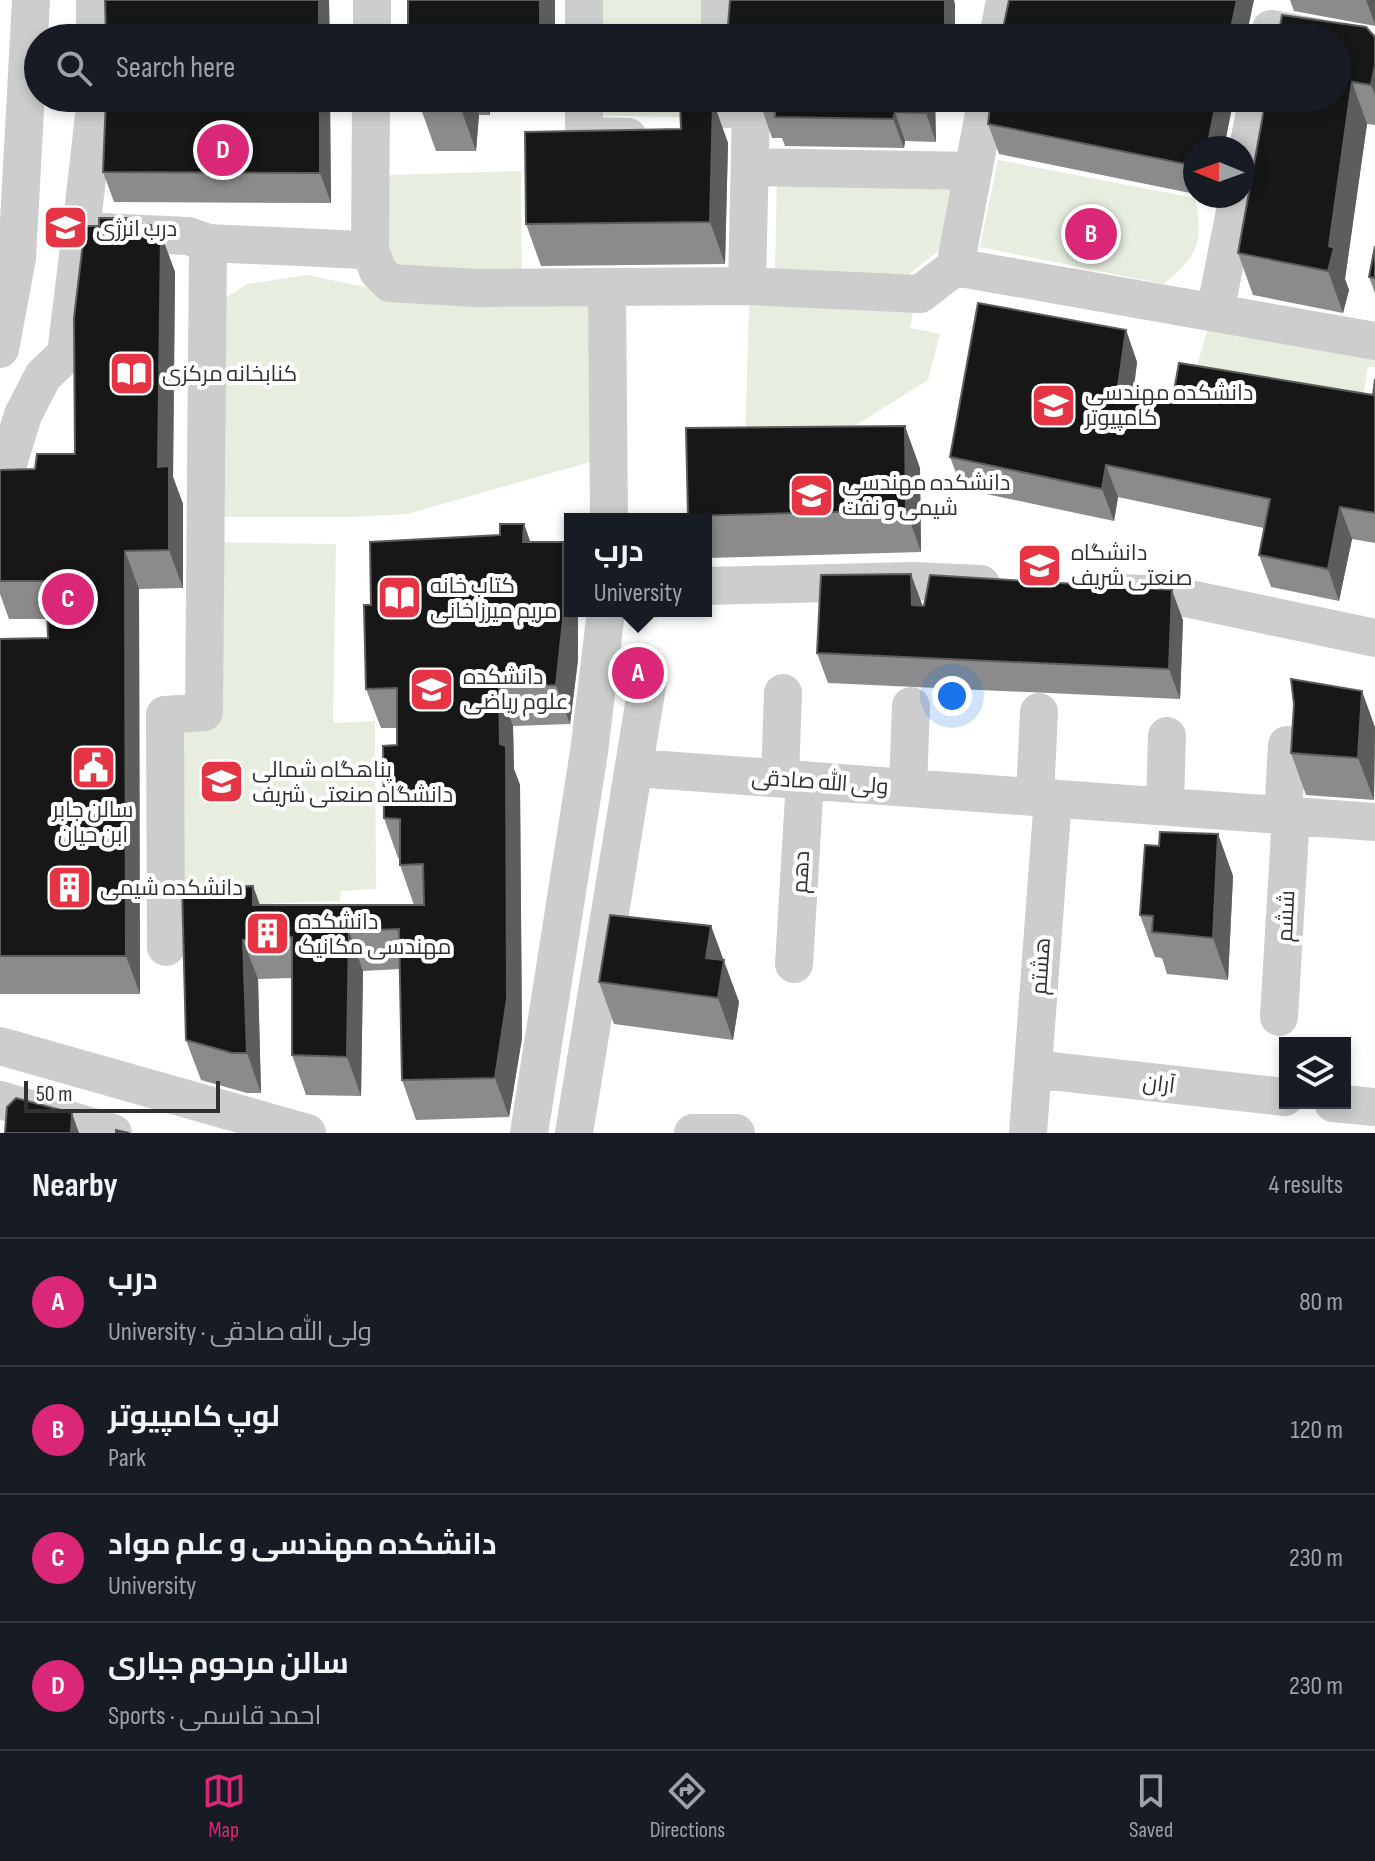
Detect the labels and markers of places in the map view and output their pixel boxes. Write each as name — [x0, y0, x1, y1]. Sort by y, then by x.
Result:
pin: D — [197, 120, 249, 180]
school or university icon: درب انرژی — [41, 204, 89, 252]
pin: B — [1065, 204, 1117, 264]
place label: درب انرژی — [96, 216, 177, 243]
library icon: کنابخانه مرکزی — [107, 349, 155, 397]
place label: کنابخانه مرکزی — [162, 361, 297, 388]
place label: دانشکده مهندسی کامپیوتر — [1083, 380, 1253, 432]
school or university icon: دانشکده مهندسی کامپیوتر — [1030, 381, 1078, 429]
place label: دانشکده مهندسی شیمی و نفت — [842, 470, 1010, 522]
school or university icon: دانشکده مهندسی شیمی و نفت — [787, 471, 835, 519]
place label: دانشگاه صنعتی شریف — [1071, 540, 1192, 592]
school or university icon: دانشگاه صنعتی شریف — [1016, 541, 1064, 589]
pin: C — [42, 569, 94, 629]
place label: کتاب خانه مریم میرزاخانی — [430, 573, 558, 626]
library icon: کتاب خانه مریم میرزاخانی — [375, 574, 423, 622]
pin: A — [612, 643, 664, 703]
place label: دانشکده علوم ریاضی — [463, 664, 568, 717]
school or university icon: دانشکده علوم ریاضی — [408, 665, 456, 713]
public building icon: سالن جابر ابن حیان — [69, 744, 117, 792]
place label: پناهگاه شمالی دانشگاه صنعتی شریف — [252, 757, 453, 809]
school or university icon: پناهگاه شمالی دانشگاه صنعتی شریف — [197, 758, 245, 806]
place label: سالن جابر ابن حیان — [51, 797, 133, 849]
building icon: دانشکده شیمی — [45, 863, 93, 911]
place label: دانشکده شیمی — [100, 875, 243, 902]
place label: دانشکده مهندسی مکانیک — [298, 909, 451, 961]
building icon: دانشکده مهندسی مکانیک — [243, 910, 291, 958]

